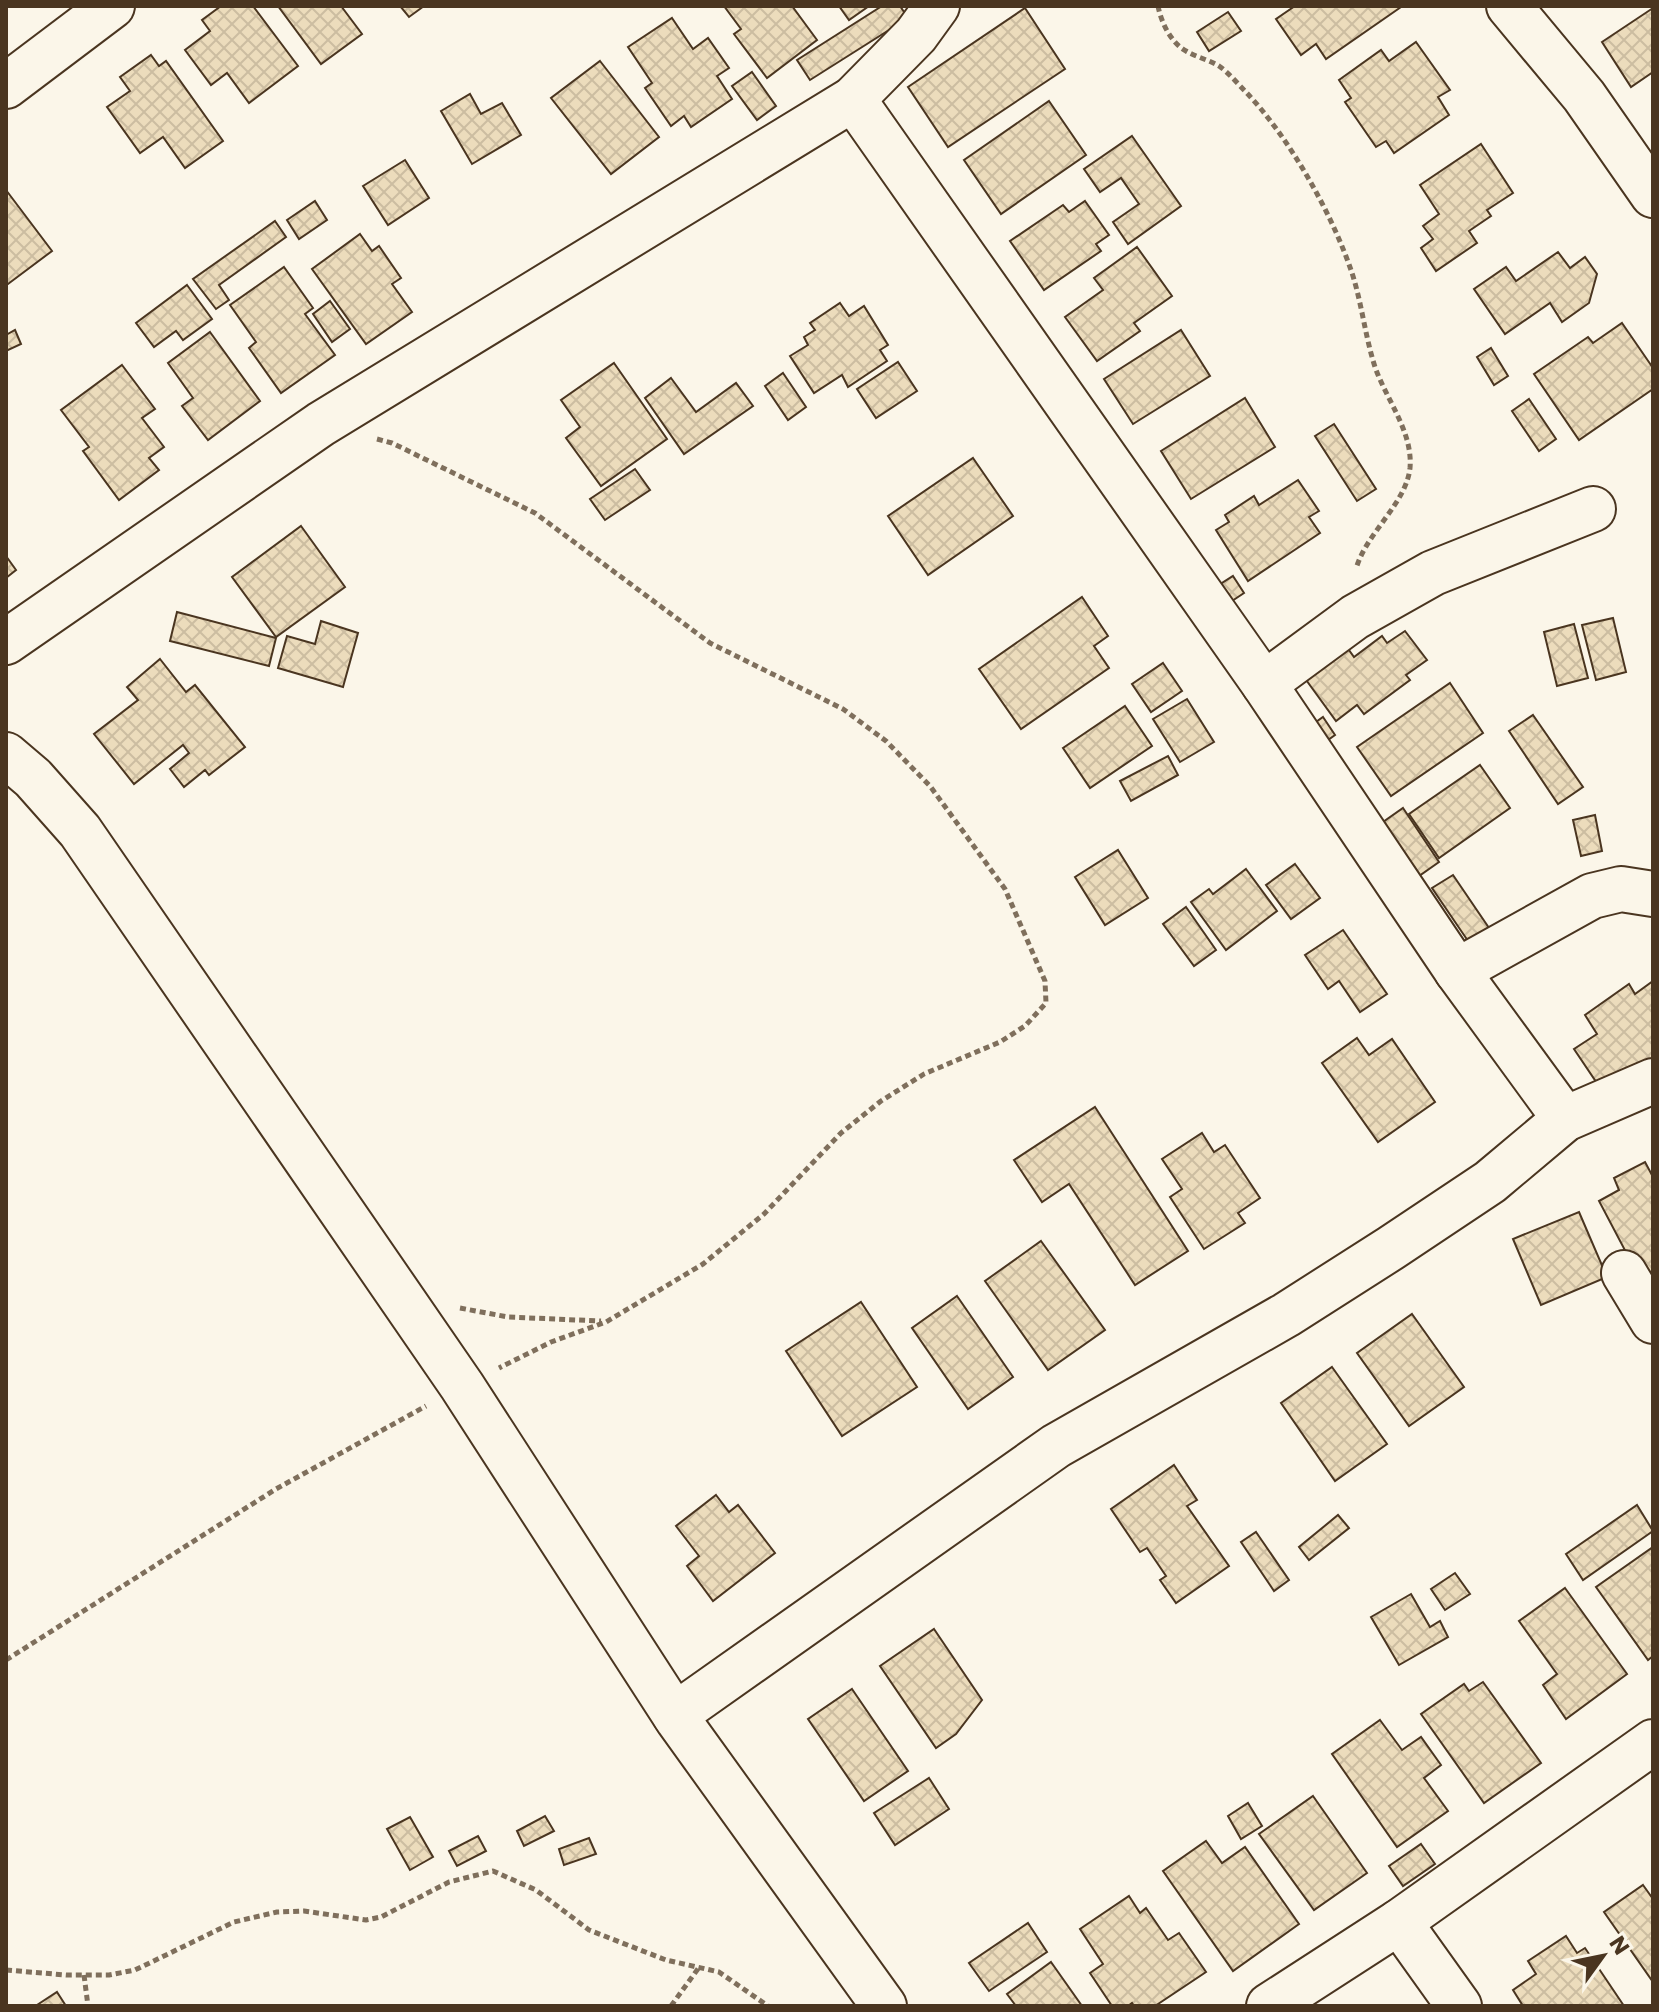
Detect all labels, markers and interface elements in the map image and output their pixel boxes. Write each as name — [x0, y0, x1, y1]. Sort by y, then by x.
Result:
north arrow — [1563, 1916, 1643, 1996]
text: N — [1602, 1930, 1637, 1961]

